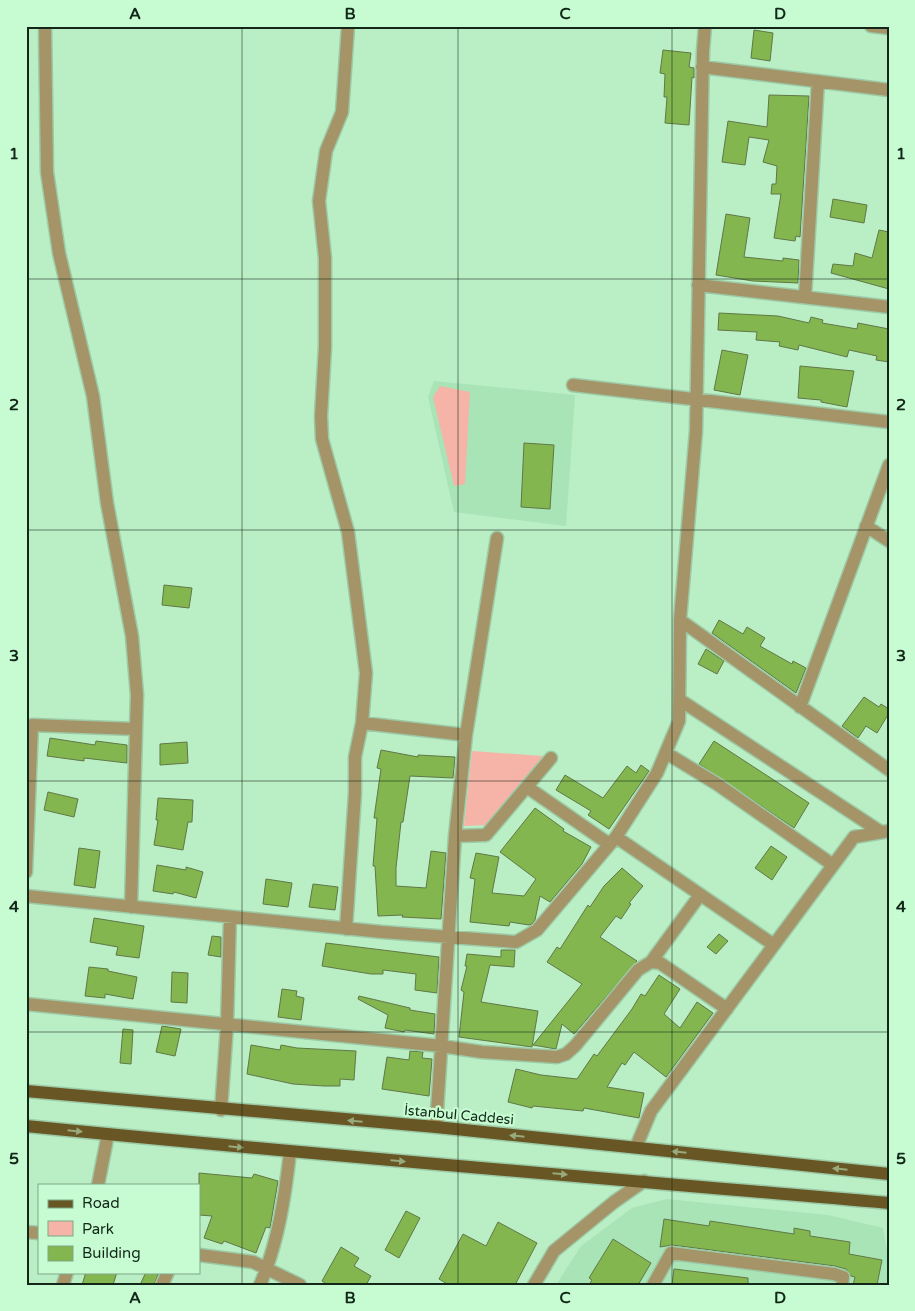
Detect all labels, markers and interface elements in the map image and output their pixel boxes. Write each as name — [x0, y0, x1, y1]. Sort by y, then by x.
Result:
text: A — [129, 4, 141, 24]
text: B — [344, 4, 356, 24]
text: C — [559, 4, 571, 24]
text: D — [774, 4, 786, 24]
text: 1 — [9, 144, 19, 164]
text: 1 — [896, 144, 906, 164]
text: 2 — [9, 395, 19, 415]
text: 2 — [896, 395, 906, 415]
text: 3 — [9, 646, 19, 666]
text: 3 — [896, 646, 906, 666]
text: 4 — [9, 897, 19, 917]
text: 4 — [896, 897, 906, 917]
street label: İstanbul Caddesi — [403, 1102, 515, 1128]
one-way arrow — [347, 1116, 363, 1124]
one-way arrow — [67, 1127, 83, 1135]
one-way arrow — [509, 1131, 525, 1139]
one-way arrow — [229, 1143, 245, 1151]
one-way arrow — [670, 1148, 686, 1156]
text: 5 — [9, 1149, 19, 1169]
text: 5 — [896, 1149, 906, 1169]
one-way arrow — [391, 1157, 407, 1165]
one-way arrow — [832, 1165, 848, 1173]
one-way arrow — [553, 1170, 569, 1178]
legend — [38, 1184, 200, 1274]
text: Road — [82, 1194, 120, 1212]
text: Park — [82, 1220, 114, 1238]
text: Building — [82, 1244, 141, 1262]
text: A — [129, 1288, 141, 1308]
text: B — [344, 1288, 356, 1308]
text: C — [559, 1288, 571, 1308]
text: D — [774, 1288, 786, 1308]

